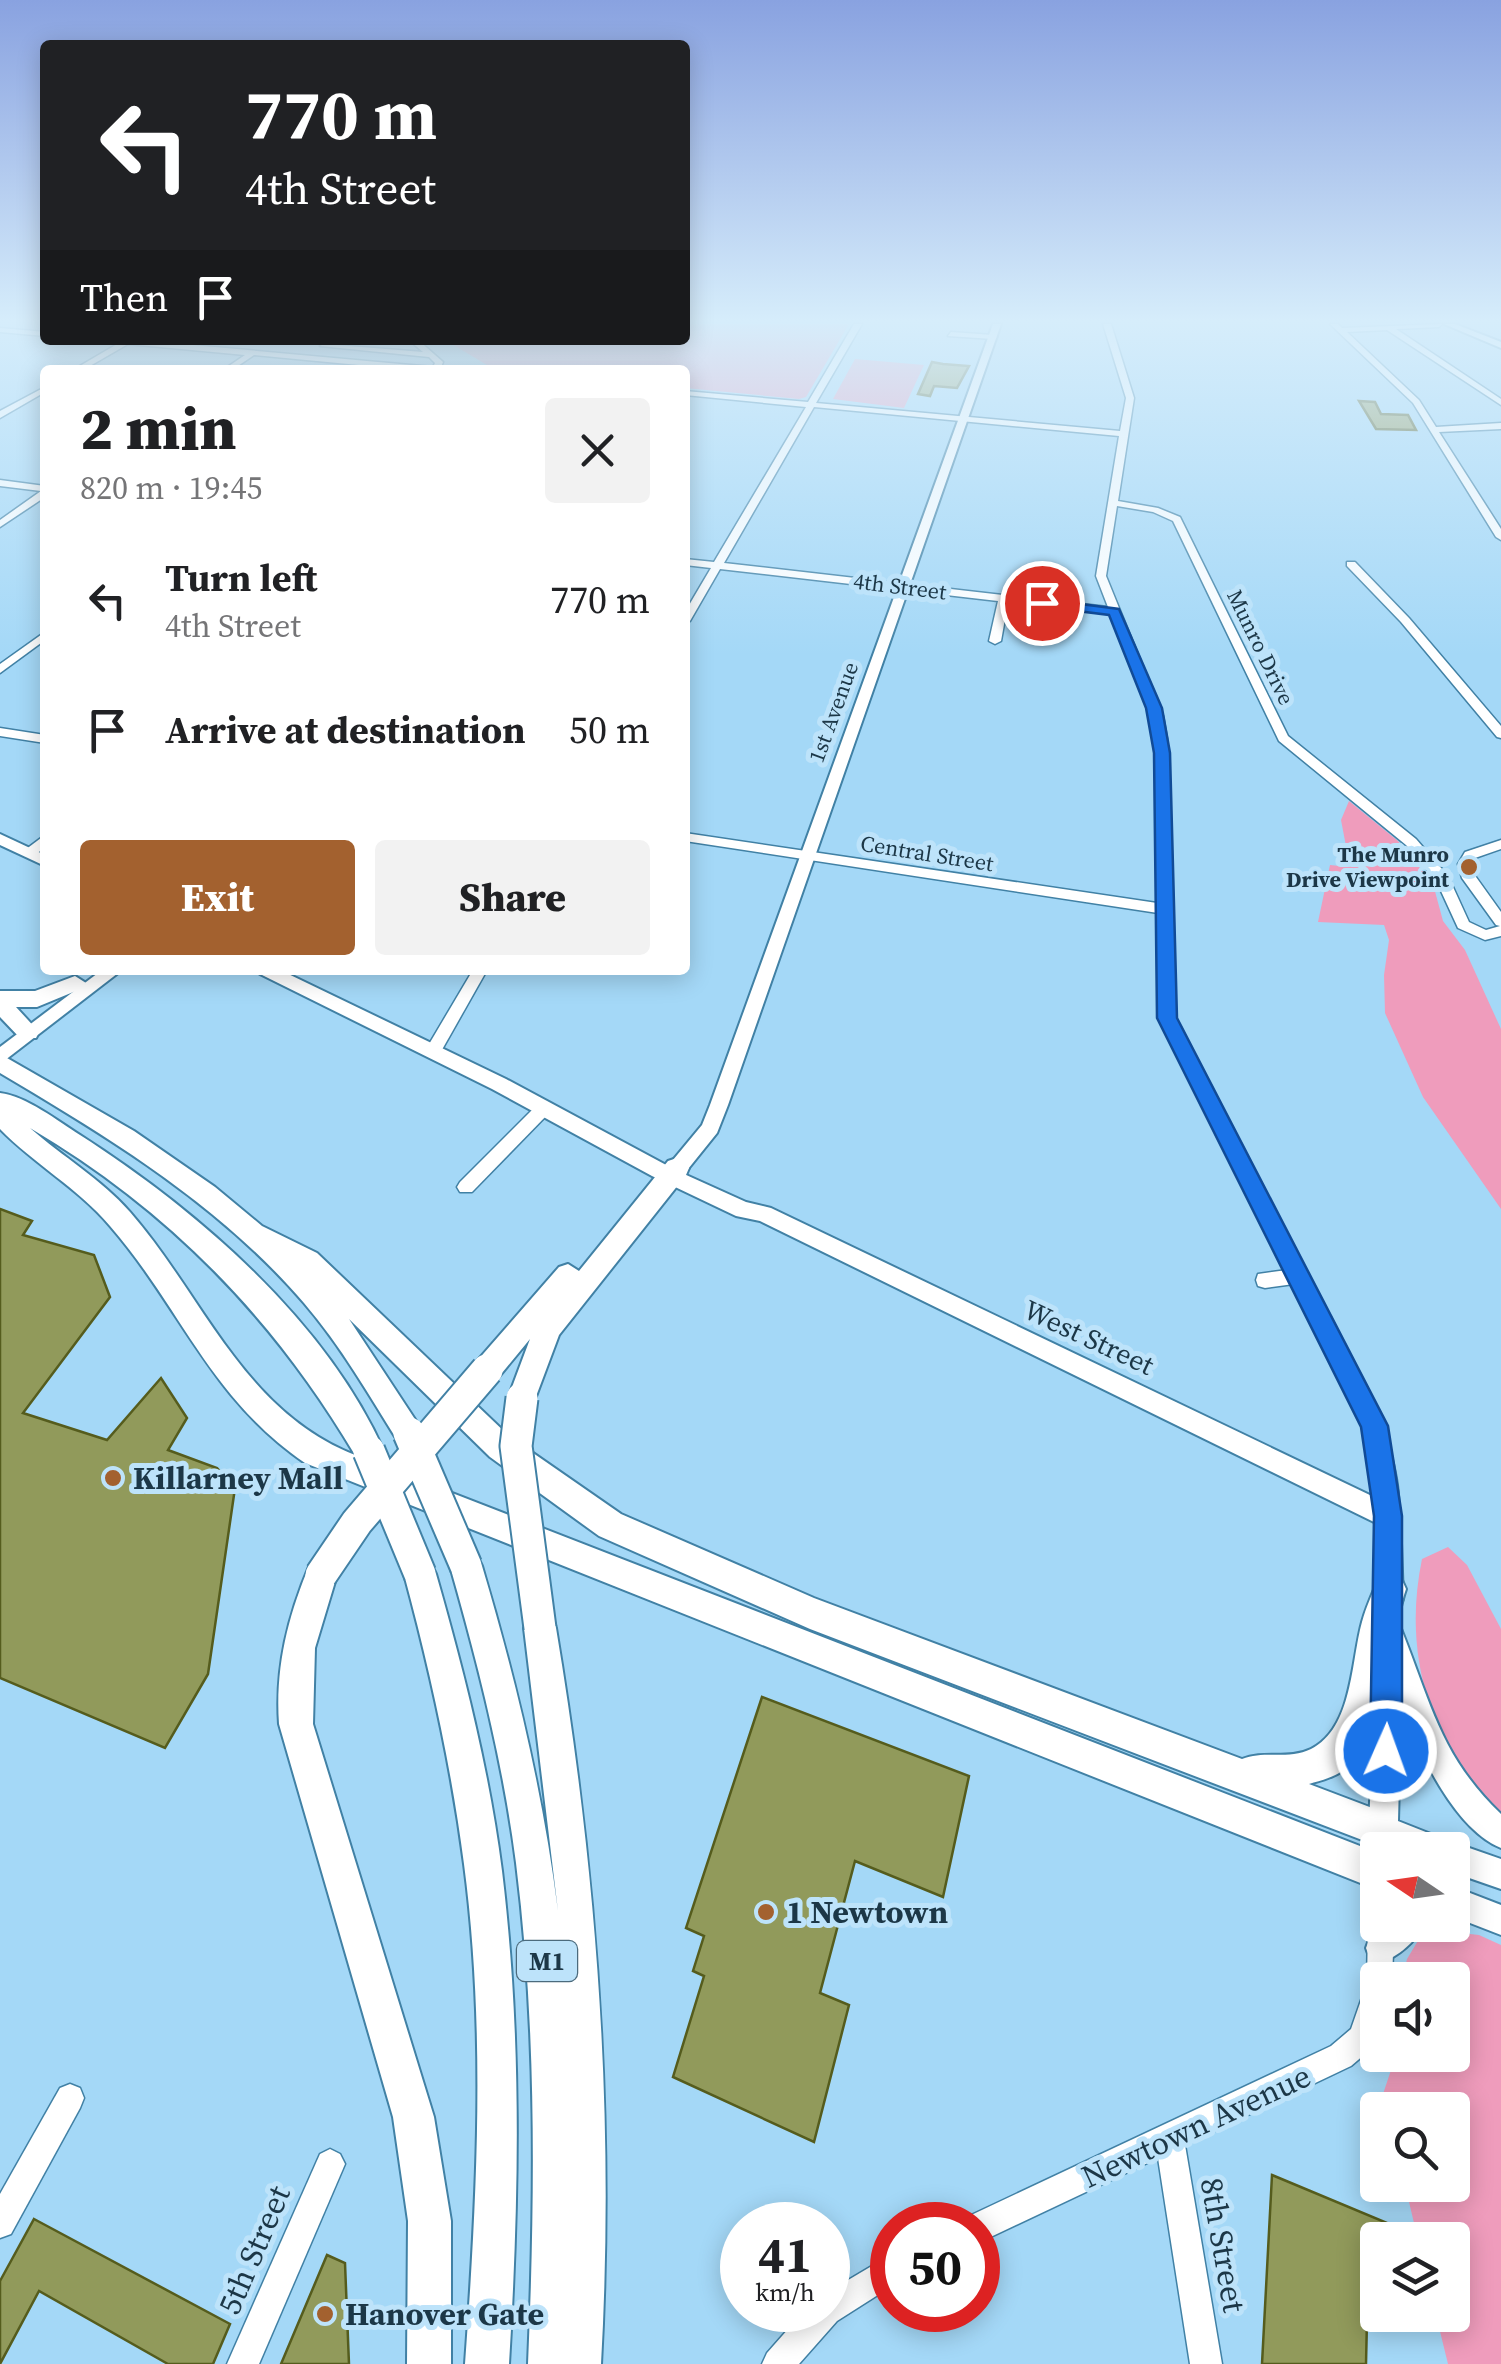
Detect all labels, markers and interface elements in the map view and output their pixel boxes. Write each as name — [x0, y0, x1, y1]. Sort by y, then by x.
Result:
text: 770 m — [245, 66, 437, 162]
icon: left — [80, 80, 210, 210]
text: 4th Street — [245, 157, 436, 219]
icon: arrive — [188, 270, 243, 325]
text: Then — [80, 272, 168, 324]
text: 2 min — [80, 387, 236, 469]
button: close — [545, 398, 650, 503]
text: 820 m · 19:45 — [80, 466, 262, 510]
text: Turn left — [165, 552, 317, 604]
pin — [1000, 561, 1085, 646]
street label: 4th Street — [852, 565, 949, 607]
icon: left — [80, 573, 135, 628]
text: 770 m — [550, 574, 650, 626]
icon: arrive — [1015, 576, 1070, 631]
street label: Munro Drive — [1220, 584, 1302, 710]
text: 4th Street — [165, 604, 301, 648]
street label: 1st Avenue — [801, 658, 865, 766]
icon: arrive — [80, 703, 135, 758]
text: Arrive at destination — [165, 704, 526, 756]
text: 50 m — [569, 704, 650, 756]
street label: Central Street — [858, 828, 996, 878]
place label: The Munro Drive Viewpoint — [1286, 839, 1450, 894]
button: Exit — [80, 840, 355, 955]
button: Share — [375, 840, 650, 955]
marker: The Munro Drive Viewpoint — [1458, 856, 1480, 878]
street label: West Street — [1018, 1290, 1161, 1384]
place label: Killarney Mall — [133, 1456, 343, 1500]
marker: Killarney Mall — [102, 1467, 124, 1489]
position arrow — [1334, 1699, 1438, 1803]
north arrow — [1360, 1832, 1470, 1942]
map controls — [1360, 1832, 1470, 2332]
place label: 1 Newtown — [786, 1890, 949, 1934]
marker: 1 Newtown — [755, 1901, 777, 1923]
road number: M1 — [517, 1941, 577, 1981]
button: sound — [1360, 1962, 1470, 2072]
street label: Newtown Avenue — [1074, 2054, 1318, 2198]
button: search — [1360, 2092, 1470, 2202]
street label: 8th Street — [1190, 2174, 1257, 2316]
street label: 5th Street — [207, 2178, 301, 2321]
speed limit sign: 50 — [870, 2202, 1000, 2332]
text: 41 — [758, 2220, 812, 2289]
button: layers — [1360, 2222, 1470, 2332]
text: km/h — [755, 2275, 815, 2309]
place label: Hanover Gate — [345, 2292, 544, 2336]
marker: Hanover Gate — [314, 2303, 336, 2325]

